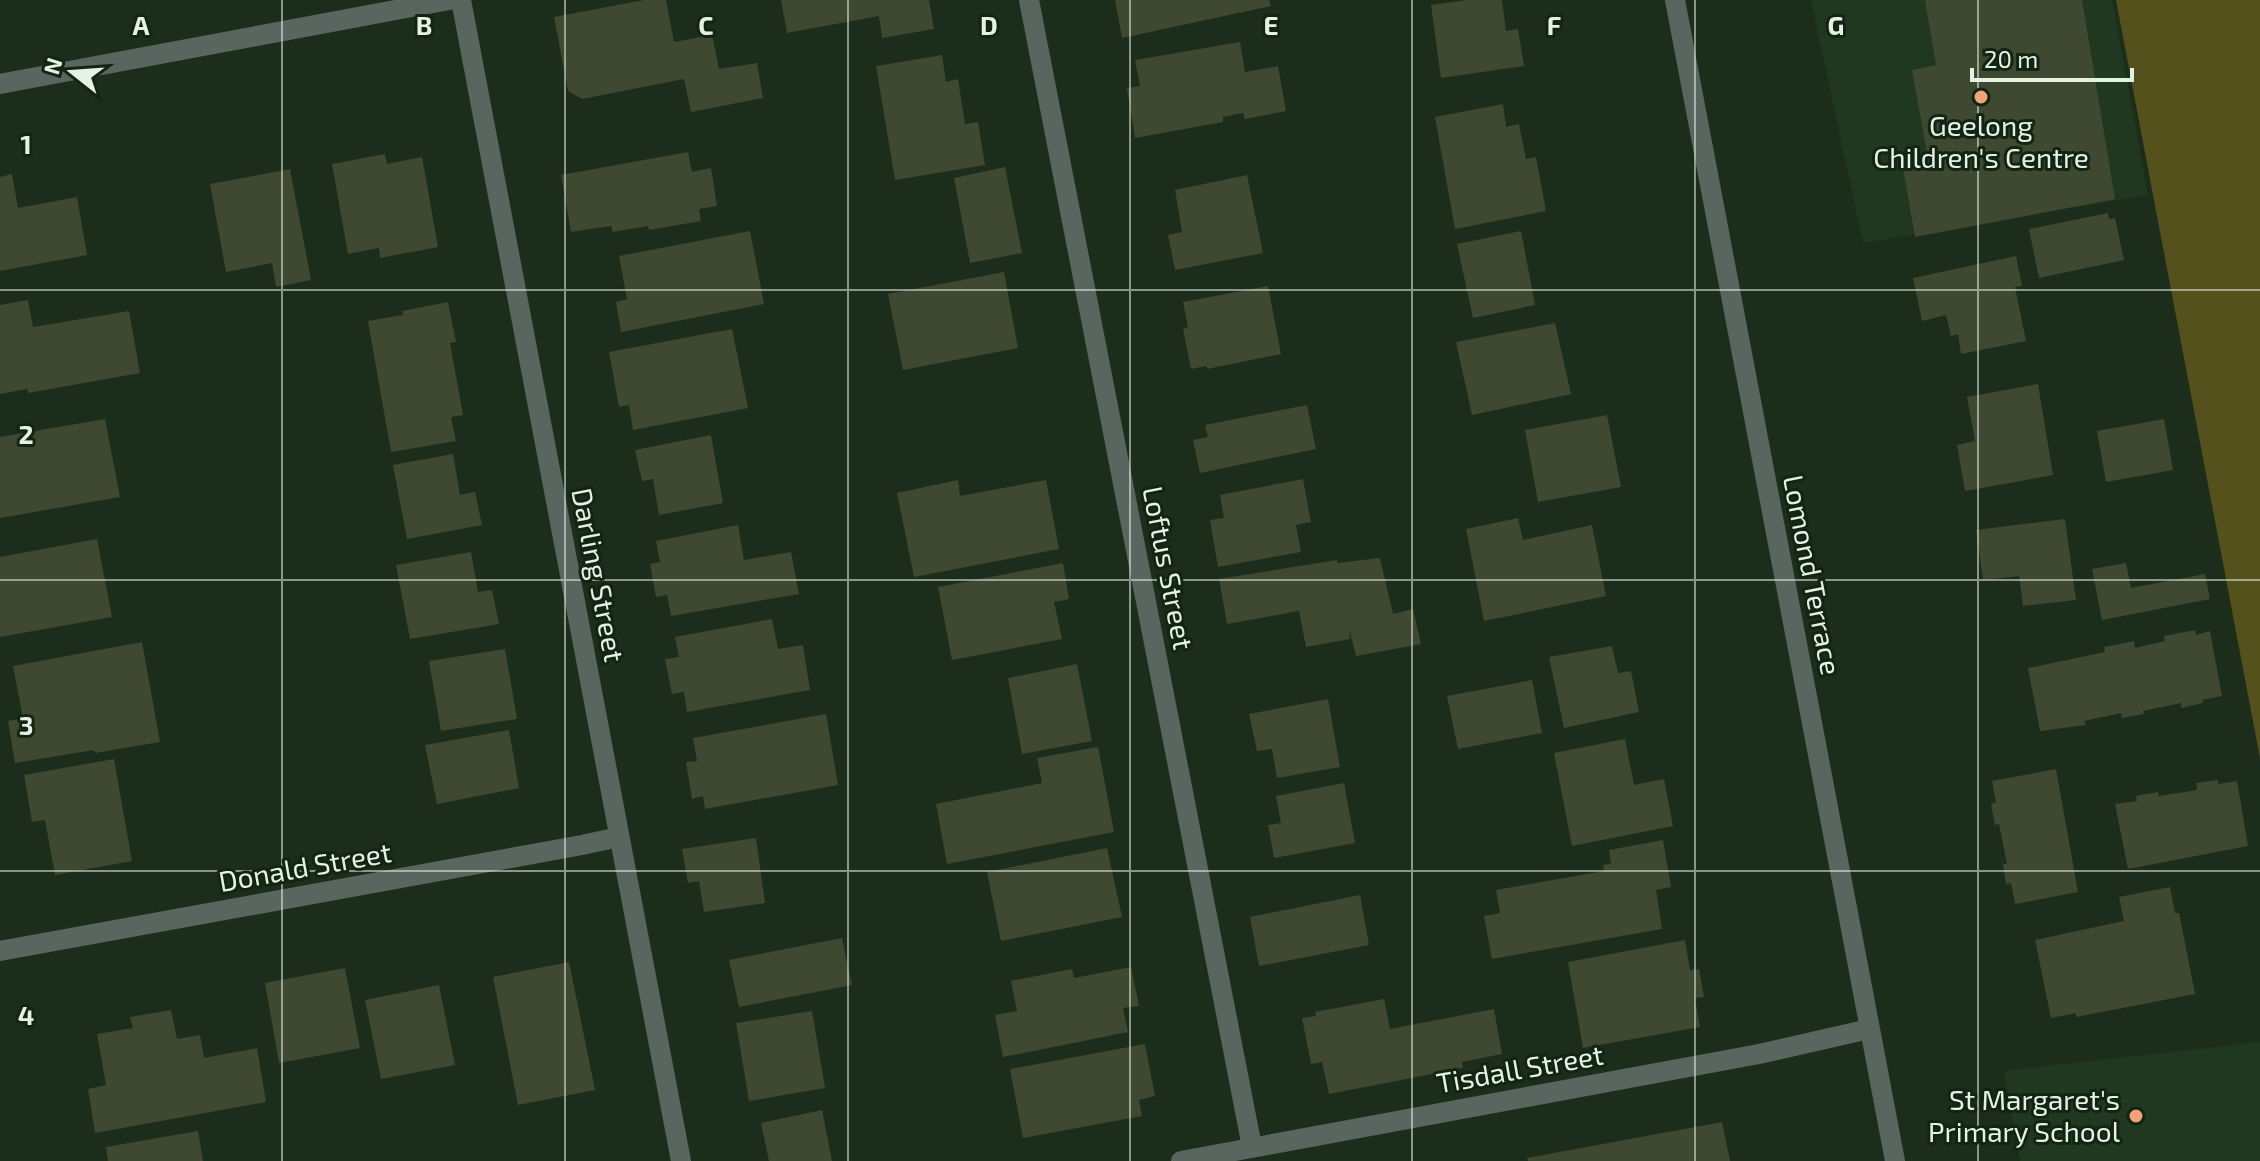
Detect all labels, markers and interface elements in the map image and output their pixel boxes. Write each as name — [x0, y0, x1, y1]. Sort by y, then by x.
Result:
text: A — [133, 9, 150, 40]
text: B — [416, 9, 432, 40]
text: C — [698, 9, 714, 40]
text: D — [980, 9, 998, 40]
text: E — [1263, 9, 1279, 40]
text: F — [1547, 9, 1561, 40]
text: G — [1828, 9, 1844, 40]
north arrow — [32, 32, 112, 112]
scale bar — [1972, 32, 2132, 82]
text: 20 m — [1984, 44, 2038, 73]
text: N — [37, 54, 67, 77]
marker: Geelong Children's Centre — [1972, 88, 1990, 106]
place label: Geelong Children's Centre — [1873, 108, 2089, 174]
text: 1 — [20, 128, 32, 159]
text: 2 — [18, 418, 34, 449]
street label: Lomond Terrace — [1777, 472, 1849, 678]
street label: Loftus Street — [1136, 483, 1201, 652]
street label: Darling Street — [565, 485, 632, 665]
text: 3 — [19, 709, 33, 740]
street label: Donald Street — [216, 834, 394, 898]
text: 4 — [18, 999, 34, 1030]
street label: Tisdall Street — [1434, 1037, 1606, 1099]
place label: St Margaret's Primary School — [1928, 1082, 2121, 1148]
marker: St Margaret's Primary School — [2127, 1107, 2145, 1125]

